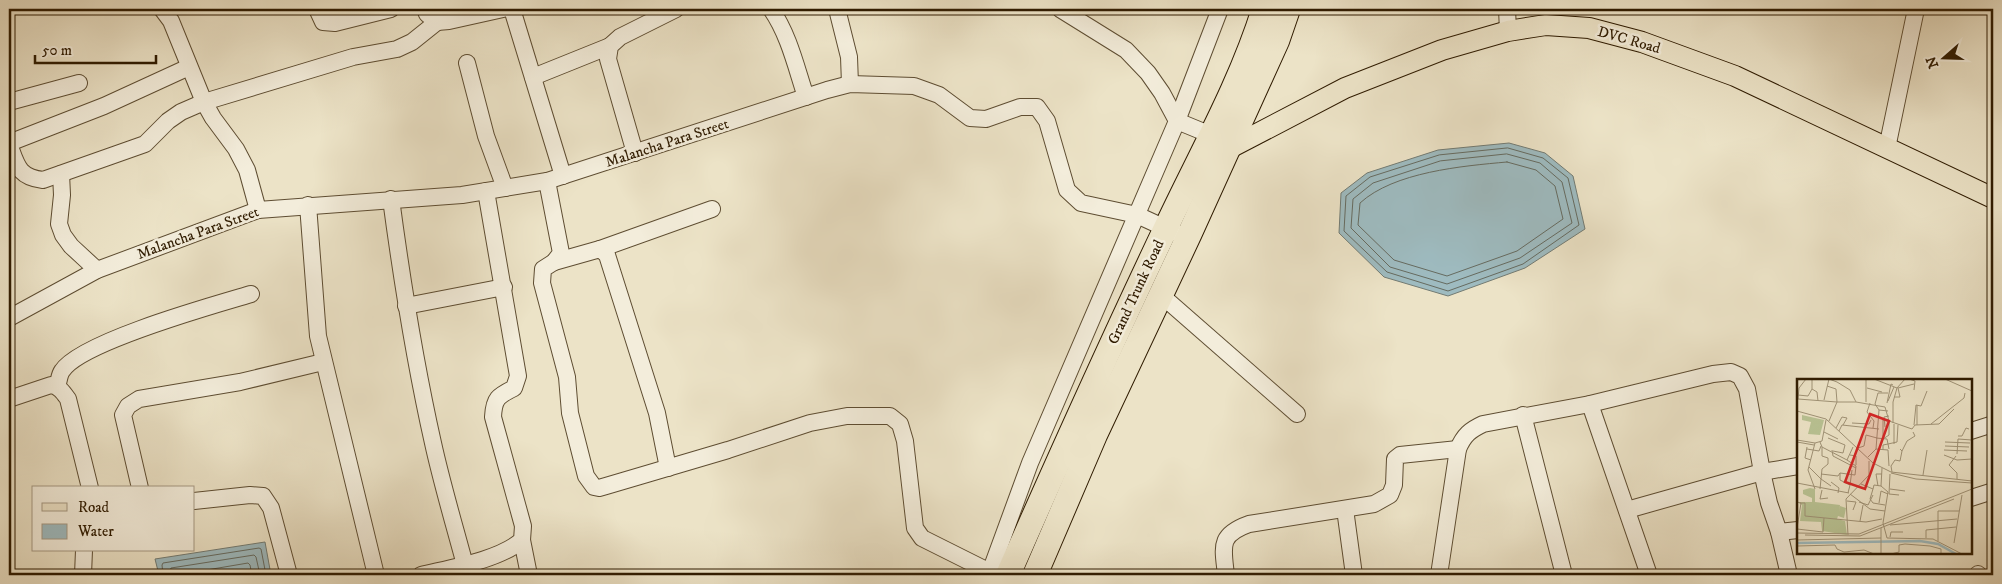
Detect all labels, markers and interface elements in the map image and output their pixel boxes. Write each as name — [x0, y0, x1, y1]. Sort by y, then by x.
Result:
street label: DVC Road — [1595, 22, 1663, 58]
scale bar — [35, 32, 156, 64]
north arrow — [1920, 32, 1970, 82]
text: 50 m — [42, 41, 72, 60]
text: N — [1922, 53, 1943, 71]
street label: Malancha Para Street — [603, 114, 731, 172]
street label: Malancha Para Street — [134, 202, 262, 264]
street label: Grand Trunk Road — [1103, 236, 1169, 347]
inset map — [1797, 379, 1972, 554]
legend — [32, 486, 195, 552]
text: Road — [78, 498, 110, 517]
text: Water — [77, 522, 114, 541]

